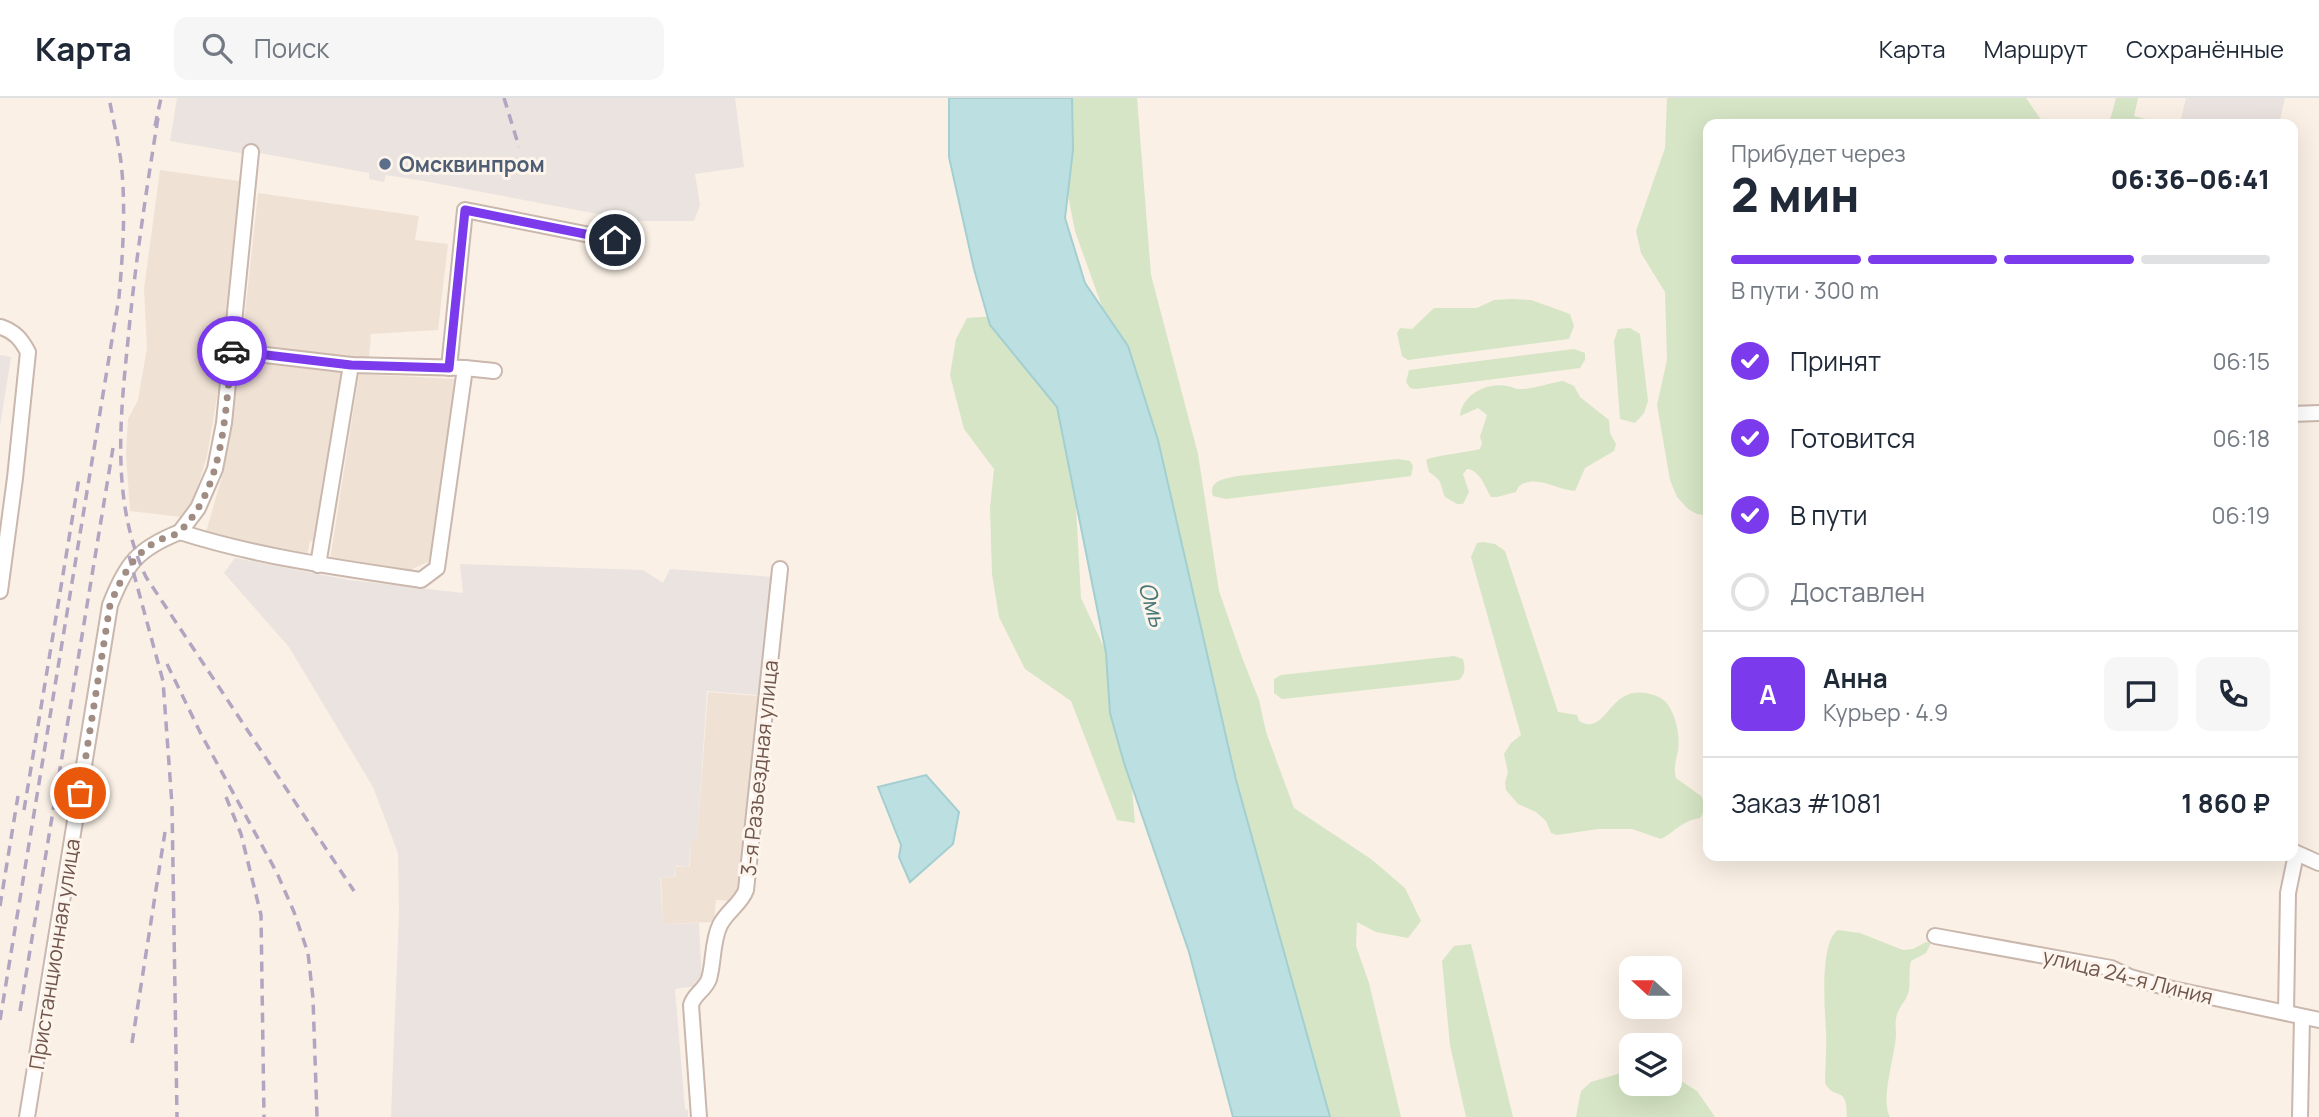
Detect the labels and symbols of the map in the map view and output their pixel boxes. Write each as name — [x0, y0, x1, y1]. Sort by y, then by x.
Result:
place label: Омсквинпром — [399, 150, 545, 178]
marker: Омсквинпром — [377, 156, 393, 172]
pin — [585, 210, 645, 270]
courier — [197, 316, 267, 386]
water label: Омь — [1131, 578, 1175, 631]
street label: 3-я Разъездная улица — [734, 659, 784, 877]
pin — [50, 763, 110, 823]
street label: Пристанционная улица — [22, 836, 86, 1072]
street label: улица 24-я Линия — [2040, 941, 2216, 1011]
north arrow — [1619, 956, 1682, 1018]

